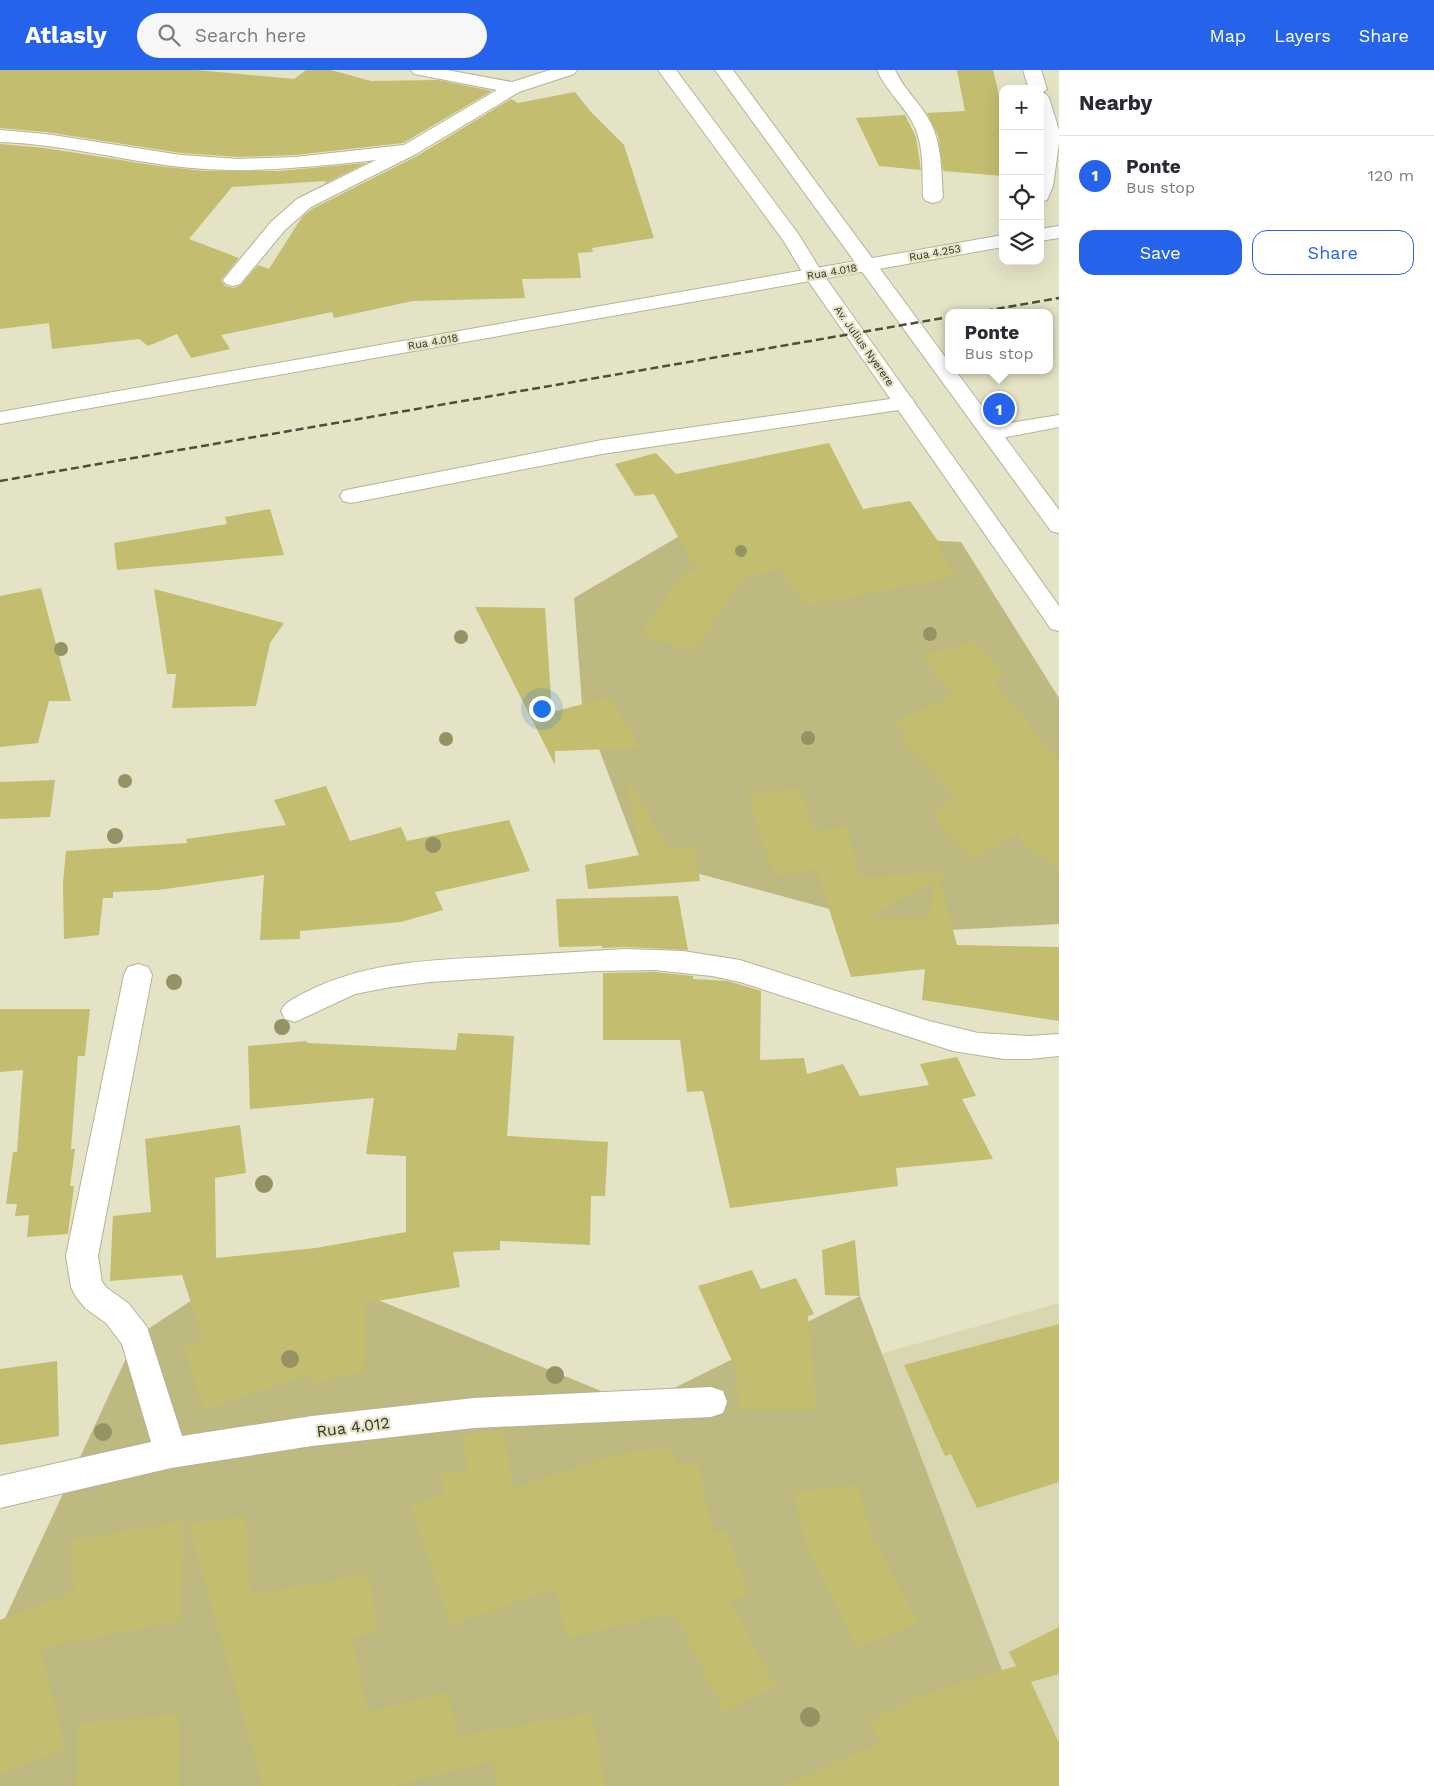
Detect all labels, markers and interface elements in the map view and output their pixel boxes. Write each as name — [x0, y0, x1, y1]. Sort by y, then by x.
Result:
search box — [137, 13, 487, 58]
text: Atlasly — [25, 21, 107, 49]
icon: search — [155, 21, 183, 49]
text: Search here — [195, 24, 306, 47]
text: Map — [1209, 25, 1246, 46]
text: Layers — [1274, 25, 1331, 46]
text: Share — [1359, 25, 1409, 46]
map controls — [999, 85, 1044, 265]
button: + — [999, 85, 1044, 130]
text: Nearby — [1079, 90, 1152, 115]
button: − — [999, 130, 1044, 175]
text: Ponte — [1126, 155, 1181, 178]
text: 1 — [1092, 166, 1098, 185]
text: 120 m — [1368, 166, 1414, 185]
button: locate — [999, 175, 1044, 220]
text: Bus stop — [1126, 178, 1195, 197]
button: layers — [999, 220, 1044, 265]
button: Save — [1079, 230, 1242, 275]
button: Share — [1252, 230, 1414, 275]
street label: Rua 4.253 — [908, 242, 962, 264]
street label: Rua 4.018 — [806, 261, 858, 283]
street label: Av. Julius Nyerere — [831, 303, 897, 389]
popup — [945, 309, 1053, 374]
text: Ponte — [965, 321, 1019, 344]
street label: Rua 4.018 — [407, 331, 459, 353]
text: Bus stop — [965, 344, 1033, 363]
pin: 1 — [983, 390, 1015, 428]
your location — [529, 696, 555, 722]
street label: Rua 4.012 — [315, 1413, 391, 1441]

